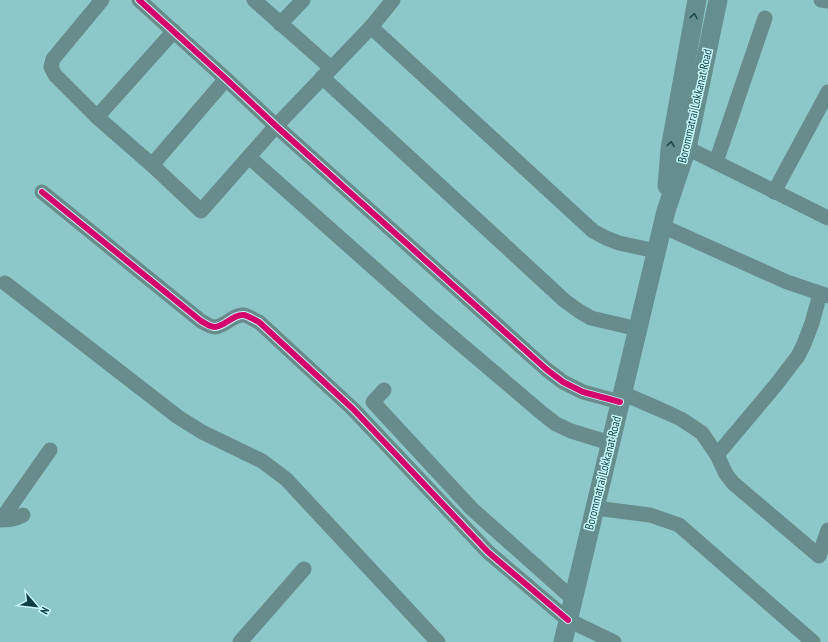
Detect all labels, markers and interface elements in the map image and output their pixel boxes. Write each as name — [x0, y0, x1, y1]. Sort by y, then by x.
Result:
one-way arrow — [690, 13, 698, 20]
street label: Borommatrai Lokkanat Road — [674, 47, 715, 164]
one-way arrow — [666, 141, 675, 147]
street label: Borommatrai Lokkanat Road — [581, 415, 624, 531]
north arrow — [16, 586, 56, 626]
text: N — [37, 605, 52, 617]

